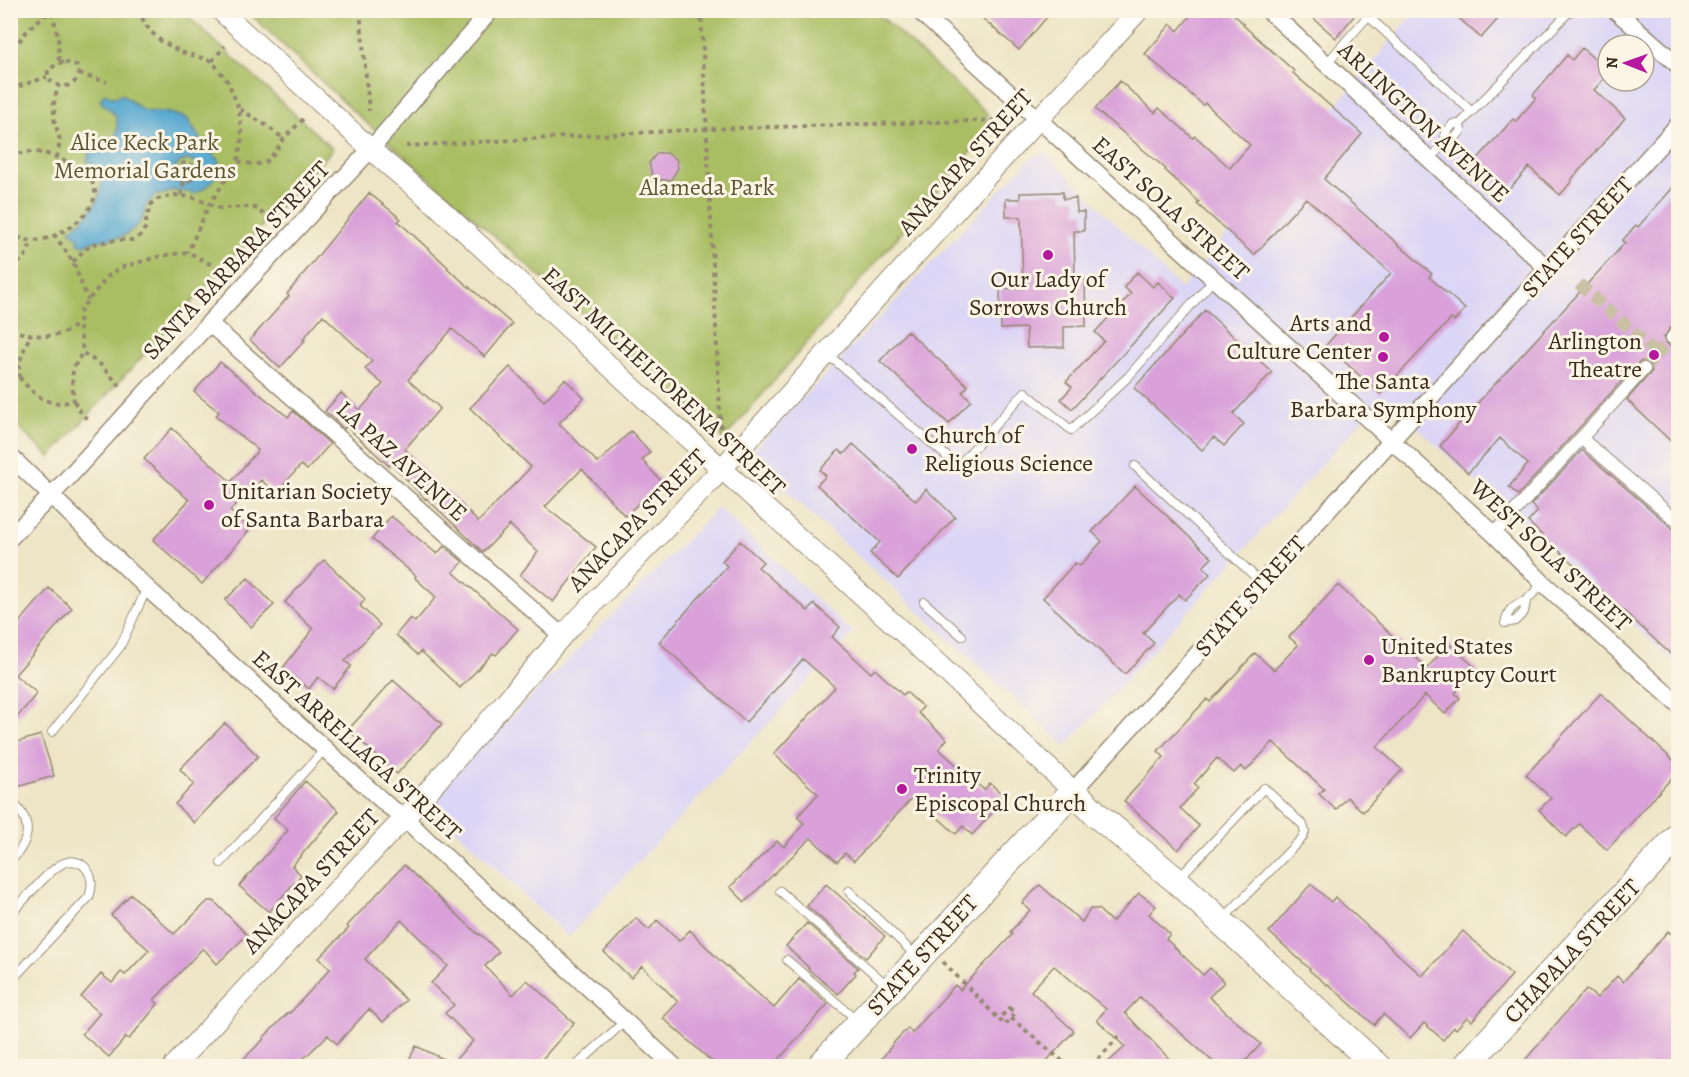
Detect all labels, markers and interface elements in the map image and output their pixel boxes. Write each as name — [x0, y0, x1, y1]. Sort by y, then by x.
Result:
street label: ARLINGTON AVENUE — [1331, 33, 1517, 210]
north arrow — [1596, 33, 1656, 93]
text: N — [1601, 56, 1623, 69]
street label: ANACAPA STREET — [890, 82, 1040, 243]
park label: Alice Keck Park Memorial Gardens — [54, 126, 236, 186]
street label: EAST SOLA STREET — [1085, 129, 1257, 287]
street label: SANTA BARBARA STREET — [135, 153, 337, 367]
street label: STATE STREET — [1514, 170, 1640, 304]
park label: Alameda Park — [638, 171, 775, 203]
marker: Our Lady of Sorrows Church — [1041, 248, 1055, 262]
street label: EAST MICHELTORENA STREET — [535, 259, 793, 503]
place label: Our Lady of Sorrows Church — [969, 263, 1127, 323]
place label: Arts and Culture Center — [1226, 307, 1372, 367]
place label: Arlington Theatre — [1547, 325, 1642, 385]
marker: Arts and Culture Center — [1377, 330, 1391, 344]
marker: Arlington Theatre — [1647, 348, 1661, 362]
marker: The Santa Barbara Symphony — [1376, 350, 1390, 364]
place label: The Santa Barbara Symphony — [1290, 365, 1477, 425]
street label: LA PAZ AVENUE — [330, 394, 474, 528]
place label: Church of Religious Science — [924, 419, 1093, 479]
street label: ANACAPA STREET — [560, 442, 714, 599]
marker: Church of Religious Science — [905, 442, 919, 456]
street label: WEST SOLA STREET — [1463, 471, 1639, 638]
place label: Unitarian Society of Santa Barbara — [221, 475, 392, 535]
marker: Unitarian Society of Santa Barbara — [202, 498, 216, 512]
street label: STATE STREET — [1187, 529, 1313, 663]
place label: United States Bankruptcy Court — [1381, 630, 1557, 690]
street label: EAST ARRELLAGA STREET — [245, 642, 469, 848]
marker: United States Bankruptcy Court — [1362, 653, 1376, 667]
place label: Trinity Episcopal Church — [914, 759, 1086, 819]
marker: Trinity Episcopal Church — [895, 782, 909, 796]
street label: ANACAPA STREET — [235, 802, 387, 961]
street label: CHAPALA STREET — [1497, 872, 1647, 1030]
street label: STATE STREET — [859, 888, 985, 1022]

